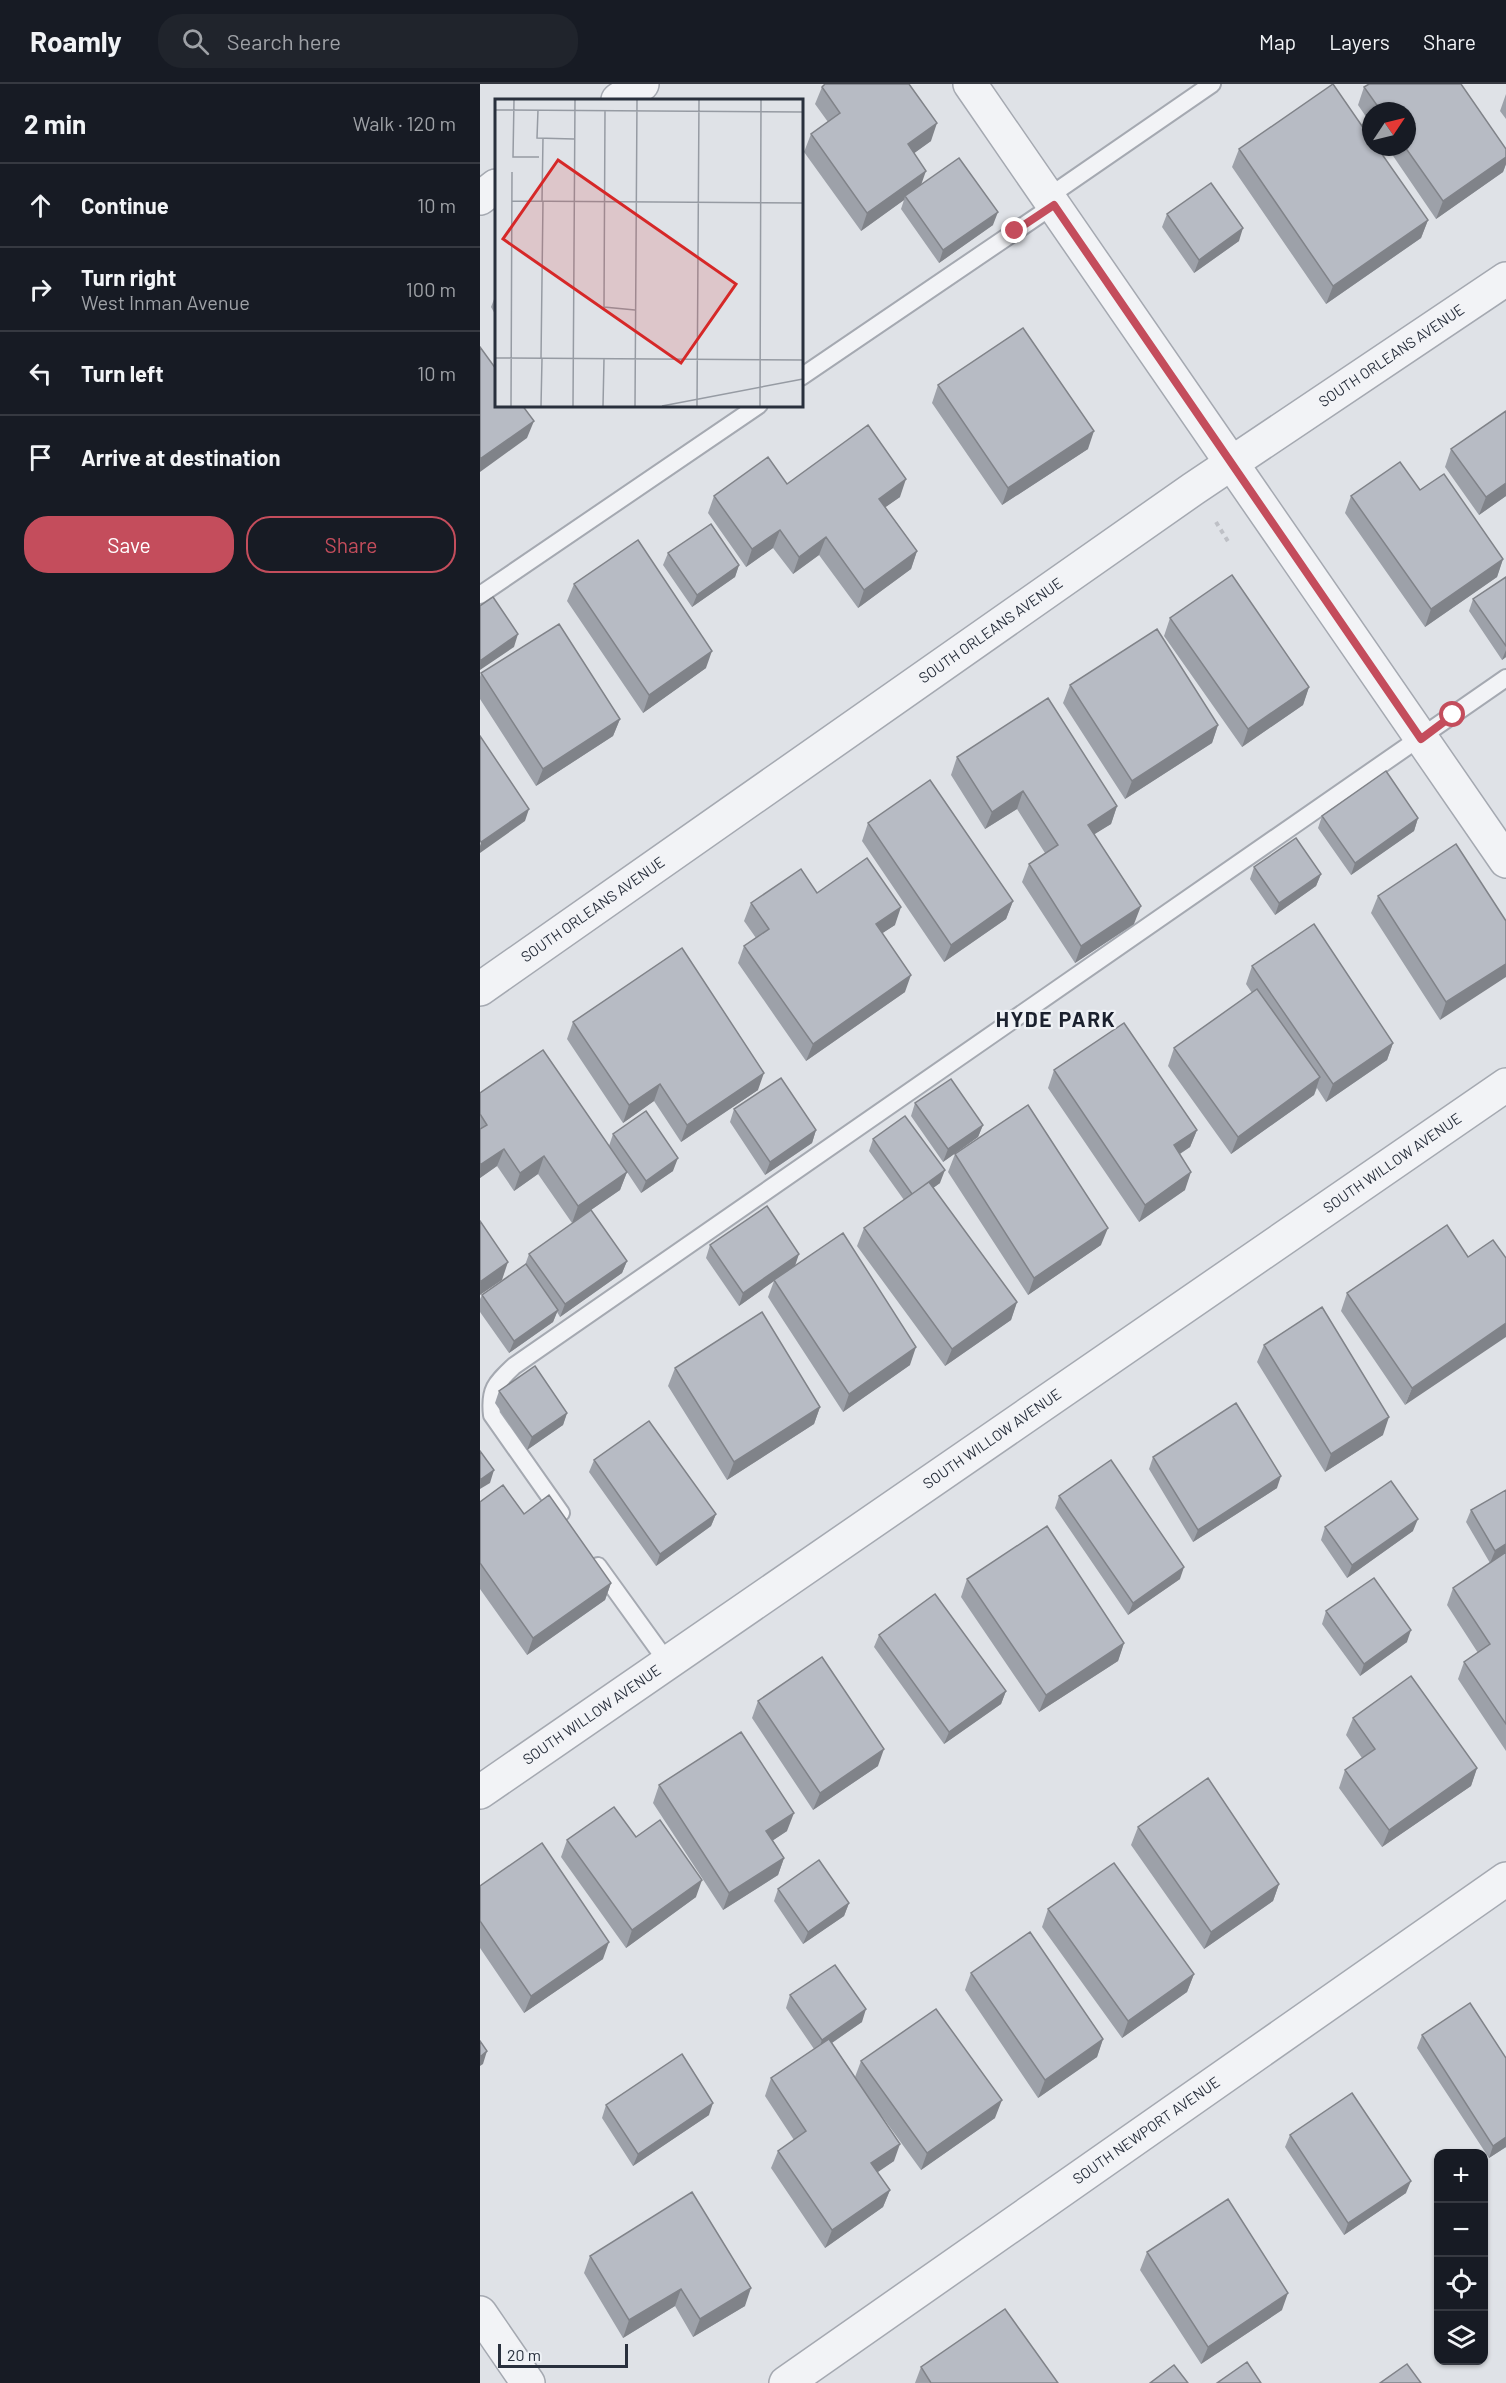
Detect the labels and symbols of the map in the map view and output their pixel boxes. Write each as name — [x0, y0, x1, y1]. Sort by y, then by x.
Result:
inset map — [495, 99, 802, 406]
north arrow — [1362, 102, 1416, 156]
route end — [1001, 217, 1027, 243]
street label: SOUTH ORLEANS AVENUE — [1315, 300, 1467, 410]
street label: SOUTH ORLEANS AVENUE — [915, 573, 1066, 686]
route start — [1439, 701, 1465, 727]
street label: SOUTH ORLEANS AVENUE — [517, 852, 668, 966]
district label: HYDE PARK — [996, 1006, 1116, 1031]
street label: SOUTH WILLOW AVENUE — [1319, 1109, 1464, 1216]
street label: SOUTH WILLOW AVENUE — [919, 1384, 1064, 1492]
street label: SOUTH WILLOW AVENUE — [519, 1660, 664, 1768]
street label: SOUTH NEWPORT AVENUE — [1069, 2072, 1223, 2188]
scale bar — [498, 2341, 628, 2368]

